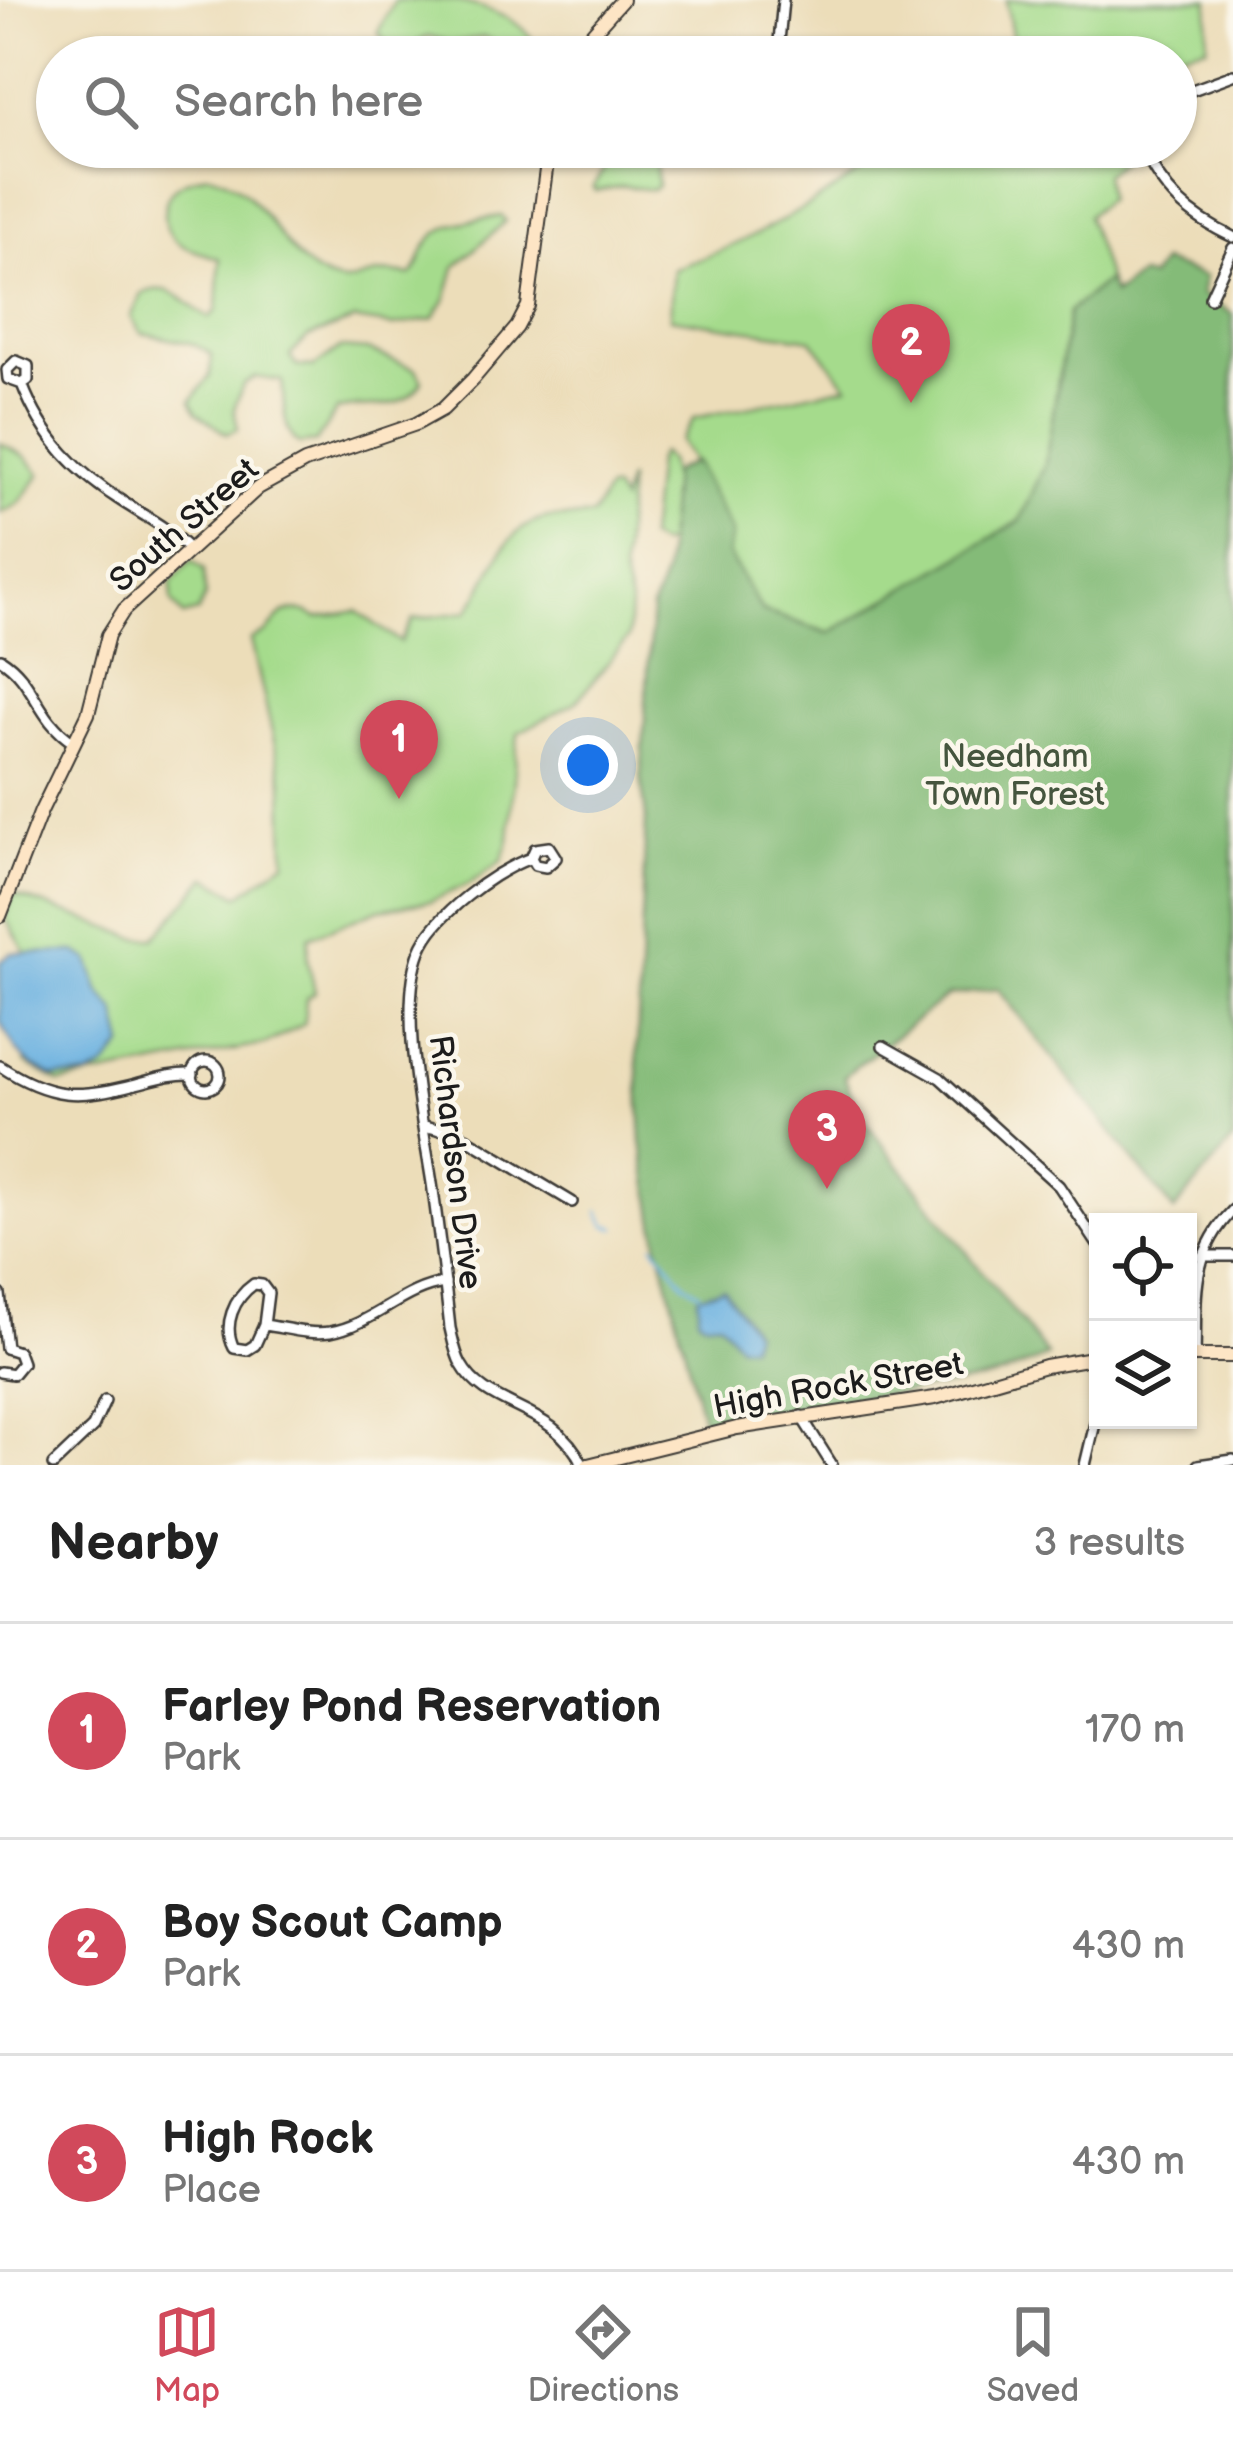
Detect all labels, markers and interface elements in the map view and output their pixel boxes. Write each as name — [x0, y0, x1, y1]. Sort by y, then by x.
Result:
search box — [36, 36, 1197, 168]
icon: search — [78, 69, 144, 135]
text: Search here — [174, 75, 423, 130]
pin: 2 — [872, 304, 950, 403]
street label: South Street — [102, 450, 267, 601]
pin: 1 — [360, 700, 438, 799]
your location — [558, 735, 618, 795]
park label: Needham Town Forest — [925, 737, 1105, 815]
street label: Richardson Drive — [420, 1033, 490, 1292]
pin: 3 — [788, 1090, 866, 1189]
map controls — [1089, 1213, 1197, 1429]
button: locate — [1089, 1213, 1197, 1321]
button: layers — [1089, 1321, 1197, 1429]
street label: High Rock Street — [710, 1344, 966, 1428]
text: Nearby — [48, 1513, 219, 1574]
text: 3 results — [1033, 1520, 1185, 1567]
text: Farley Pond Reservation — [162, 1680, 661, 1735]
text: 1 — [79, 1707, 95, 1754]
text: 170 m — [1085, 1707, 1185, 1754]
text: Park — [162, 1735, 240, 1782]
text: Boy Scout Camp — [162, 1896, 503, 1951]
text: 2 — [75, 1923, 99, 1970]
text: 430 m — [1072, 1923, 1185, 1970]
text: Park — [162, 1951, 240, 1998]
text: High Rock — [162, 2112, 373, 2167]
text: 3 — [76, 2139, 98, 2186]
text: 430 m — [1072, 2139, 1185, 2186]
text: Place — [162, 2167, 261, 2214]
tab: Map — [154, 2299, 220, 2411]
tab: Directions — [527, 2299, 679, 2411]
tab: Saved — [987, 2299, 1079, 2411]

